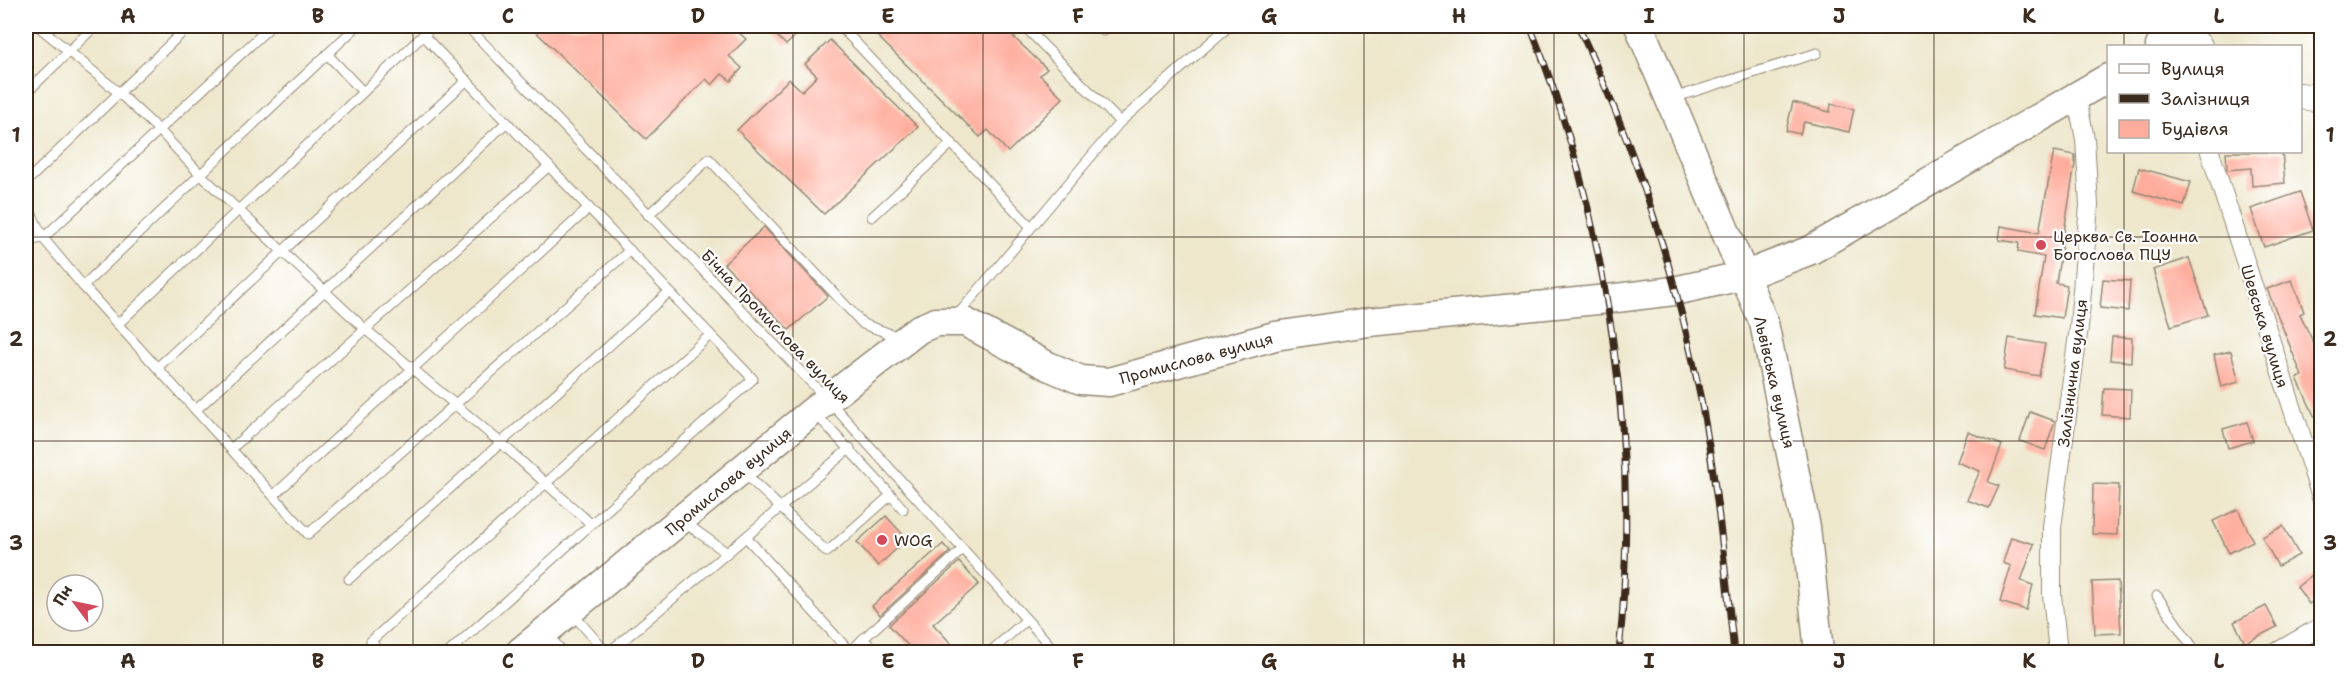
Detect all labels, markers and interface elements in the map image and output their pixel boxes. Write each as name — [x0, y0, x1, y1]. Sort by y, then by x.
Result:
text: A — [120, 3, 136, 29]
text: B — [312, 3, 324, 29]
text: C — [502, 3, 514, 29]
text: D — [691, 3, 705, 29]
text: E — [881, 3, 895, 29]
text: F — [1072, 3, 1084, 29]
text: G — [1261, 3, 1277, 29]
text: H — [1452, 3, 1466, 29]
text: I — [1643, 3, 1655, 29]
text: J — [1833, 3, 1846, 29]
text: K — [2022, 3, 2036, 29]
text: L — [2214, 3, 2225, 29]
legend — [2107, 45, 2302, 153]
text: Вулиця — [2161, 57, 2225, 81]
text: Залізниця — [2161, 87, 2250, 111]
text: Будівля — [2161, 117, 2229, 141]
text: 1 — [11, 122, 21, 148]
text: 1 — [2325, 122, 2335, 148]
place label: Церква Св. Іоанна Богослова ПЦУ — [2053, 226, 2198, 265]
marker: Церква Св. Іоанна Богослова ПЦУ — [2034, 238, 2048, 252]
street label: Бічна Промислова вулиця — [696, 245, 855, 408]
street label: Шевська вулиця — [2236, 262, 2293, 390]
street label: Залізнична вулиця — [2053, 298, 2092, 448]
street label: Львівська вулиця — [1749, 314, 1800, 450]
text: 2 — [9, 326, 23, 352]
text: 2 — [2323, 326, 2337, 352]
street label: Промислова вулиця — [1117, 328, 1275, 389]
street label: Промислова вулиця — [661, 423, 796, 540]
text: 3 — [9, 530, 23, 556]
place label: WOG — [894, 530, 933, 551]
text: 3 — [2323, 530, 2337, 556]
marker: WOG — [875, 533, 889, 547]
north arrow — [45, 573, 105, 633]
text: Пн — [48, 581, 77, 610]
text: A — [120, 648, 136, 674]
text: B — [312, 648, 324, 674]
text: C — [502, 648, 514, 674]
text: D — [691, 648, 705, 674]
text: E — [881, 648, 895, 674]
text: F — [1072, 648, 1084, 674]
text: G — [1261, 648, 1277, 674]
text: H — [1452, 648, 1466, 674]
text: I — [1643, 648, 1655, 674]
text: J — [1833, 648, 1846, 674]
text: K — [2022, 648, 2036, 674]
text: L — [2214, 648, 2225, 674]

